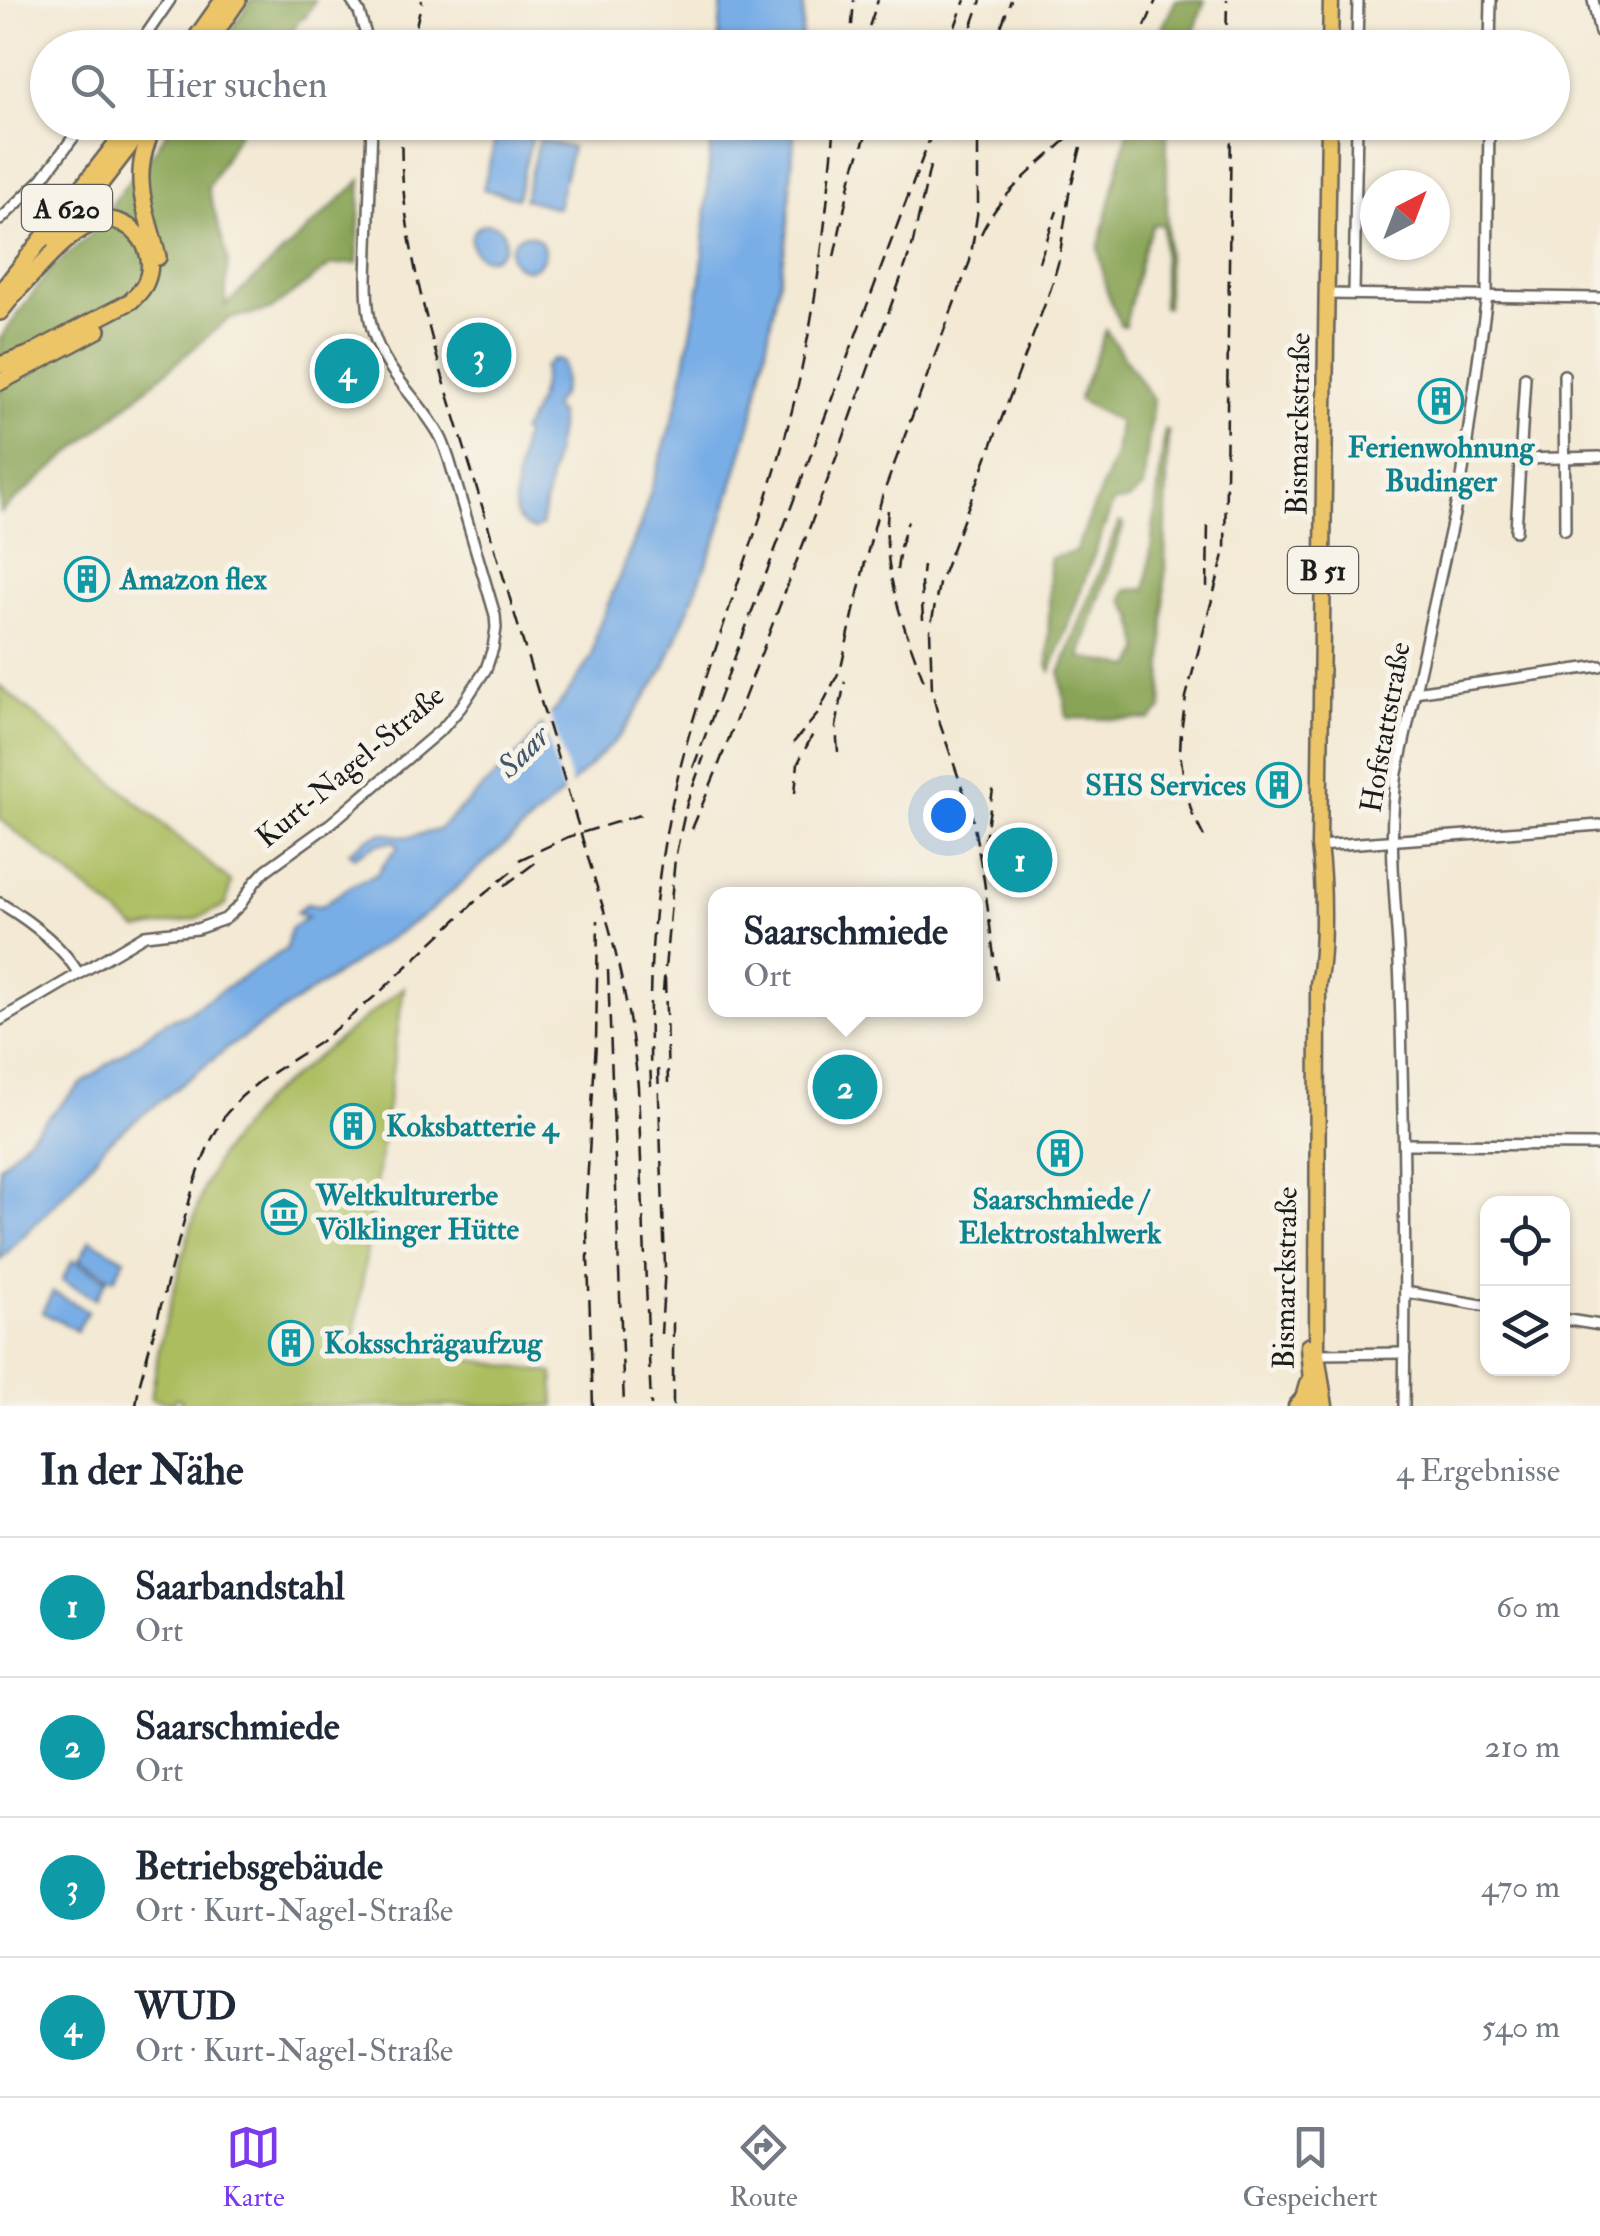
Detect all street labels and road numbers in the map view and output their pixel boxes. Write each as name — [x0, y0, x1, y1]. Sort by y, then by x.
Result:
road number: A 620 — [22, 185, 112, 231]
street label: Bismarckstraße — [1278, 332, 1319, 516]
road number: B 51 — [1288, 547, 1358, 593]
street label: Hofstattstraße — [1352, 639, 1419, 815]
street label: Kurt-Nagel-Straße — [249, 677, 452, 856]
street label: Bismarckstraße — [1265, 1186, 1306, 1370]

